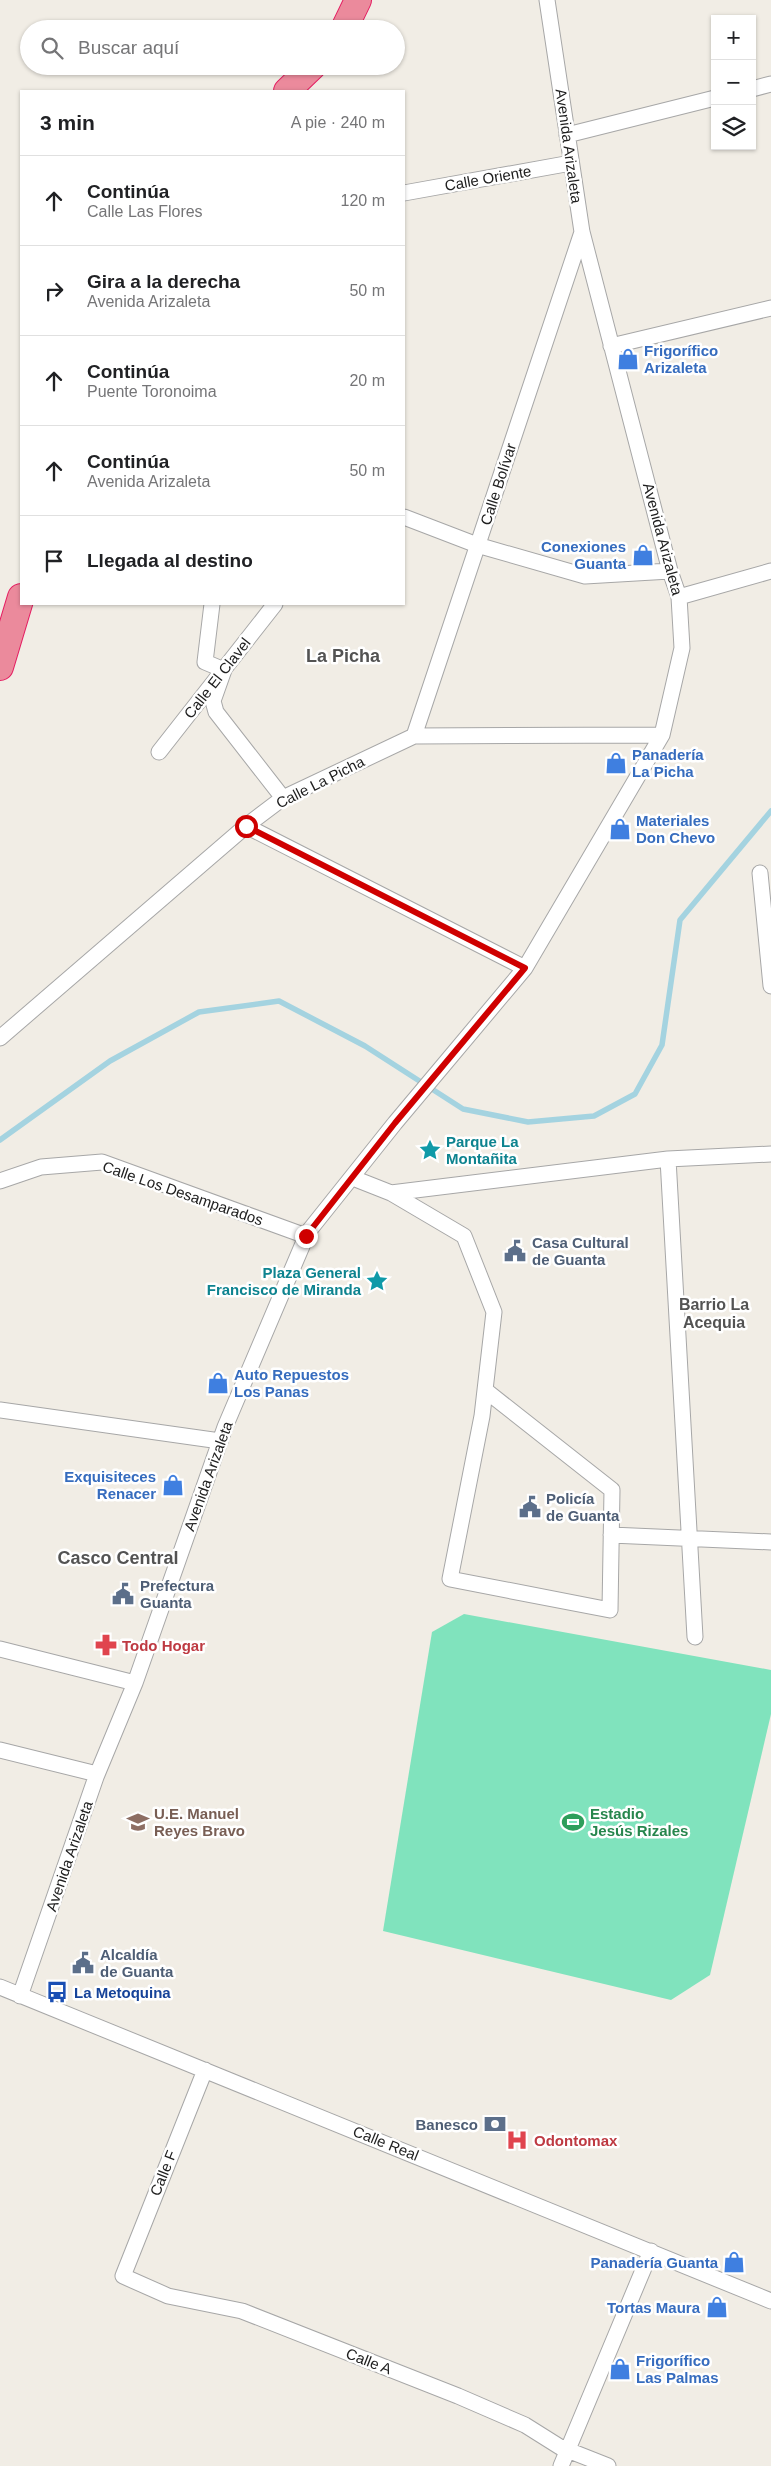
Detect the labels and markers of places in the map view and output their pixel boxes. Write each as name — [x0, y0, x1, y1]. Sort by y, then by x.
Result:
place label: Frigorífico Arizaleta — [644, 342, 718, 376]
shop icon: Frigorífico Arizaleta — [615, 346, 641, 372]
place label: Conexiones Guanta — [541, 538, 627, 572]
shop icon: Conexiones Guanta — [630, 542, 656, 568]
place label: Panadería La Picha — [632, 746, 704, 780]
shop icon: Panadería La Picha — [603, 750, 629, 776]
place label: Materiales Don Chevo — [636, 812, 715, 846]
shop icon: Materiales Don Chevo — [607, 816, 633, 842]
place label: Parque La Montañita — [446, 1133, 519, 1167]
place icon: Parque La Montañita — [417, 1137, 443, 1163]
place label: Casa Cultural de Guanta — [532, 1234, 629, 1268]
public building icon: Casa Cultural de Guanta — [502, 1238, 528, 1264]
place label: Plaza General Francisco de Miranda — [207, 1264, 362, 1298]
place icon: Plaza General Francisco de Miranda — [364, 1268, 390, 1294]
place label: Auto Repuestos Los Panas — [234, 1366, 349, 1400]
shop icon: Auto Repuestos Los Panas — [205, 1370, 231, 1396]
place label: Exquisiteces Renacer — [64, 1468, 156, 1502]
shop icon: Exquisiteces Renacer — [160, 1472, 186, 1498]
place label: Policía de Guanta — [546, 1490, 620, 1524]
public building icon: Policía de Guanta — [517, 1494, 543, 1520]
place label: Prefectura Guanta — [140, 1577, 215, 1611]
public building icon: Prefectura Guanta — [110, 1581, 136, 1607]
pharmacy icon: Todo Hogar — [93, 1632, 119, 1658]
place label: Todo Hogar — [122, 1637, 205, 1654]
place label: U.E. Manuel Reyes Bravo — [154, 1805, 245, 1839]
place label: Estadio Jesús Rizales — [590, 1805, 688, 1839]
school or university icon: U.E. Manuel Reyes Bravo — [125, 1809, 151, 1835]
sports icon: Estadio Jesús Rizales — [560, 1809, 586, 1835]
place label: Alcaldía de Guanta — [100, 1946, 174, 1980]
public building icon: Alcaldía de Guanta — [70, 1950, 96, 1976]
bus stop icon: La Metoquina — [44, 1979, 70, 2005]
place label: La Metoquina — [74, 1984, 171, 2001]
bank icon: Banesco — [482, 2111, 508, 2137]
place label: Banesco — [415, 2116, 478, 2133]
hospital icon: Odontomax — [504, 2127, 530, 2153]
place label: Odontomax — [534, 2132, 618, 2149]
shop icon: Panadería Guanta — [721, 2249, 747, 2275]
place label: Panadería Guanta — [590, 2254, 719, 2271]
shop icon: Tortas Maura — [704, 2294, 730, 2320]
place label: Tortas Maura — [607, 2299, 701, 2316]
place label: Frigorífico Las Palmas — [636, 2352, 719, 2386]
shop icon: Frigorífico Las Palmas — [607, 2356, 633, 2382]

